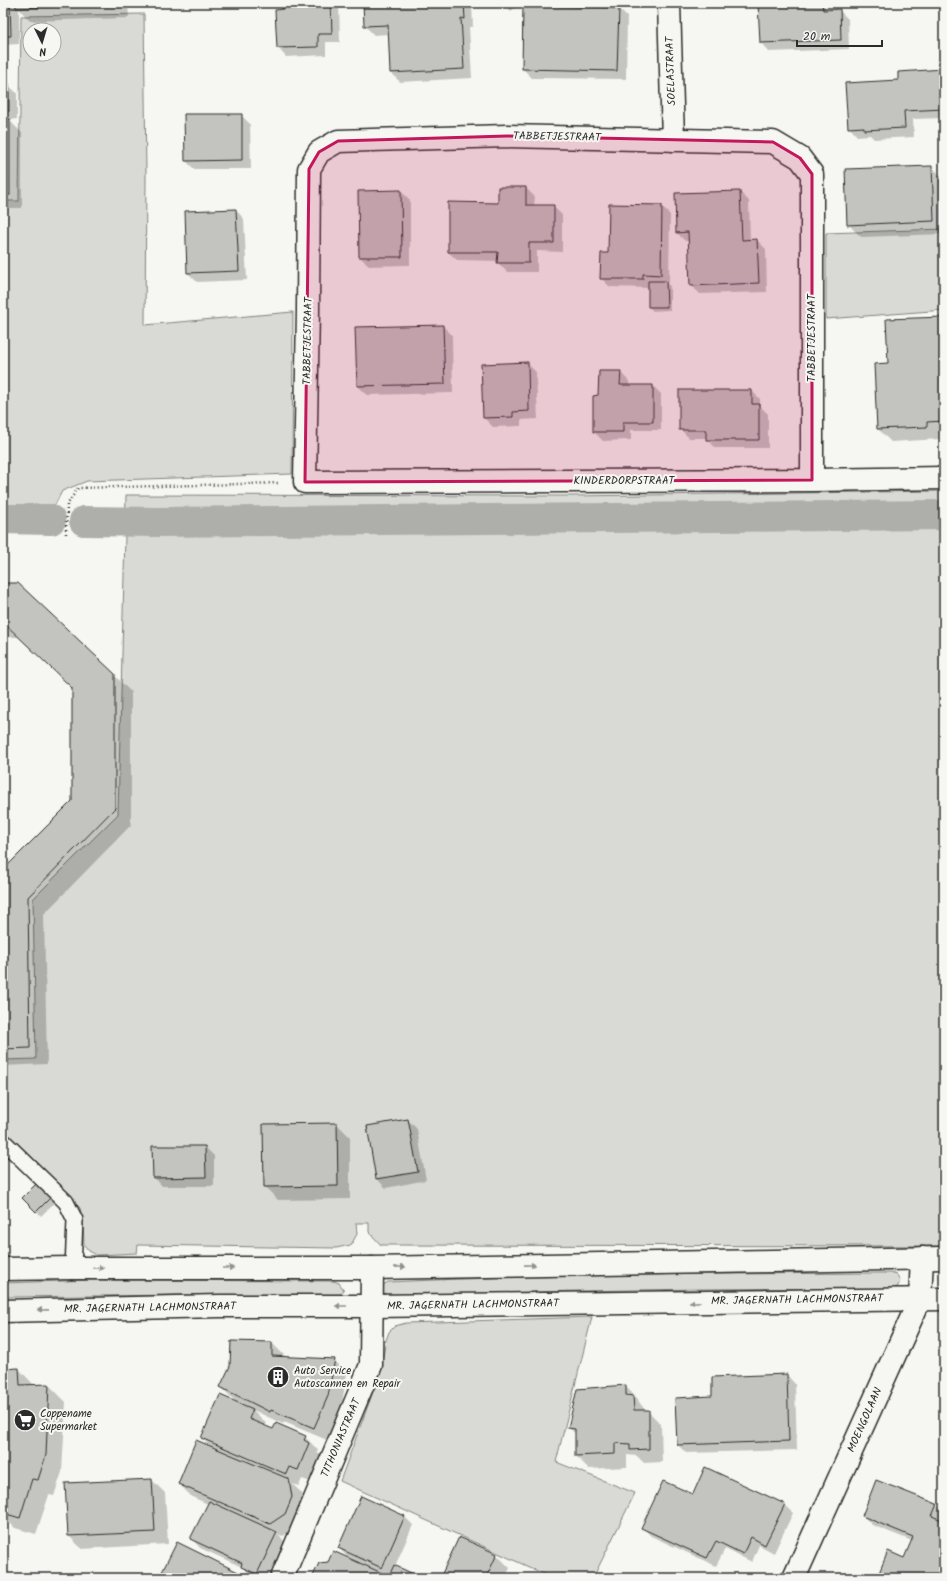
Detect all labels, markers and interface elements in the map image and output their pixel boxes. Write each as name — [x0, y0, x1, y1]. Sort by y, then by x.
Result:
north arrow — [22, 22, 62, 62]
scale bar — [797, 22, 882, 48]
text: 20 m — [803, 27, 831, 46]
street label: SOELASTRAAT — [661, 35, 681, 106]
text: N — [38, 42, 47, 60]
street label: TABBETJESTRAAT — [513, 127, 602, 147]
street label: TABBETJESTRAAT — [803, 293, 821, 382]
street label: TABBETJESTRAAT — [298, 296, 318, 385]
street label: KINDERDORPSTRAAT — [574, 472, 676, 490]
one-way arrow — [524, 1262, 537, 1268]
one-way arrow — [394, 1264, 407, 1270]
one-way arrow — [92, 1265, 105, 1271]
one-way arrow — [222, 1265, 235, 1271]
street label: MR. JAGERNATH LACHMONSTRAAT — [711, 1289, 884, 1311]
street label: MR. JAGERNATH LACHMONSTRAAT — [387, 1294, 560, 1316]
street label: MR. JAGERNATH LACHMONSTRAAT — [64, 1297, 237, 1319]
one-way arrow — [688, 1299, 701, 1305]
one-way arrow — [334, 1303, 347, 1309]
one-way arrow — [37, 1306, 49, 1313]
place label: Auto Service Autoscannen en Repair — [294, 1362, 402, 1393]
building icon: Auto Service Autoscannen en Repair — [265, 1364, 291, 1390]
street label: MOENGOLAAN — [843, 1384, 888, 1455]
street label: TITHONIASTRAAT — [316, 1395, 366, 1480]
place label: Coppename Supermarket — [40, 1405, 98, 1436]
supermarket icon: Coppename Supermarket — [12, 1407, 38, 1433]

